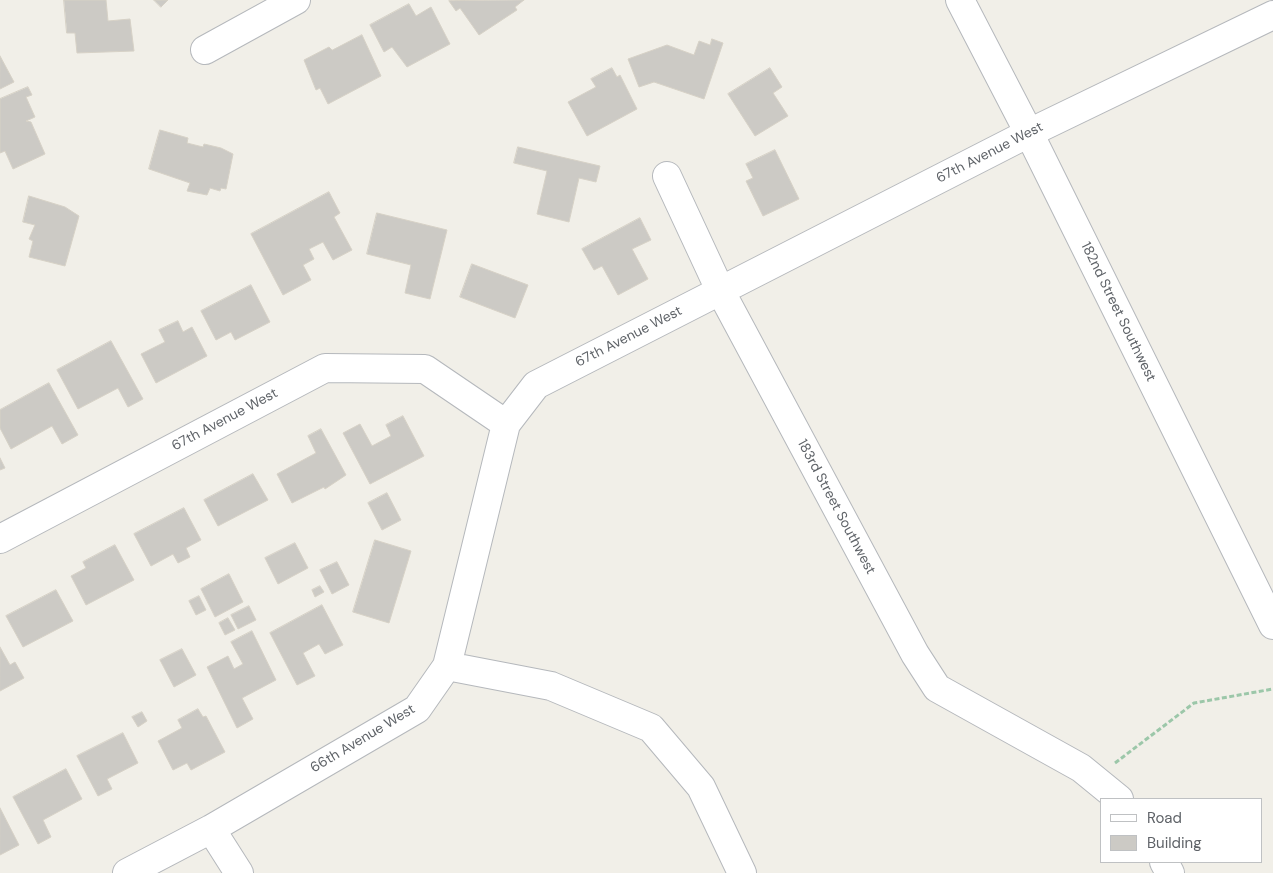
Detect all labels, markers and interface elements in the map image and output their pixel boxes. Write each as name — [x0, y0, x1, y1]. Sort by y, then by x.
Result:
street label: 67th Avenue West — [934, 119, 1046, 187]
street label: 182nd Street Southwest — [1077, 239, 1159, 385]
street label: 67th Avenue West — [573, 303, 685, 371]
street label: 67th Avenue West — [169, 385, 281, 455]
street label: 183rd Street Southwest — [793, 437, 879, 577]
street label: 66th Avenue West — [308, 701, 418, 777]
legend — [1100, 798, 1263, 863]
text: Road — [1147, 808, 1182, 828]
text: Building — [1147, 833, 1202, 853]

